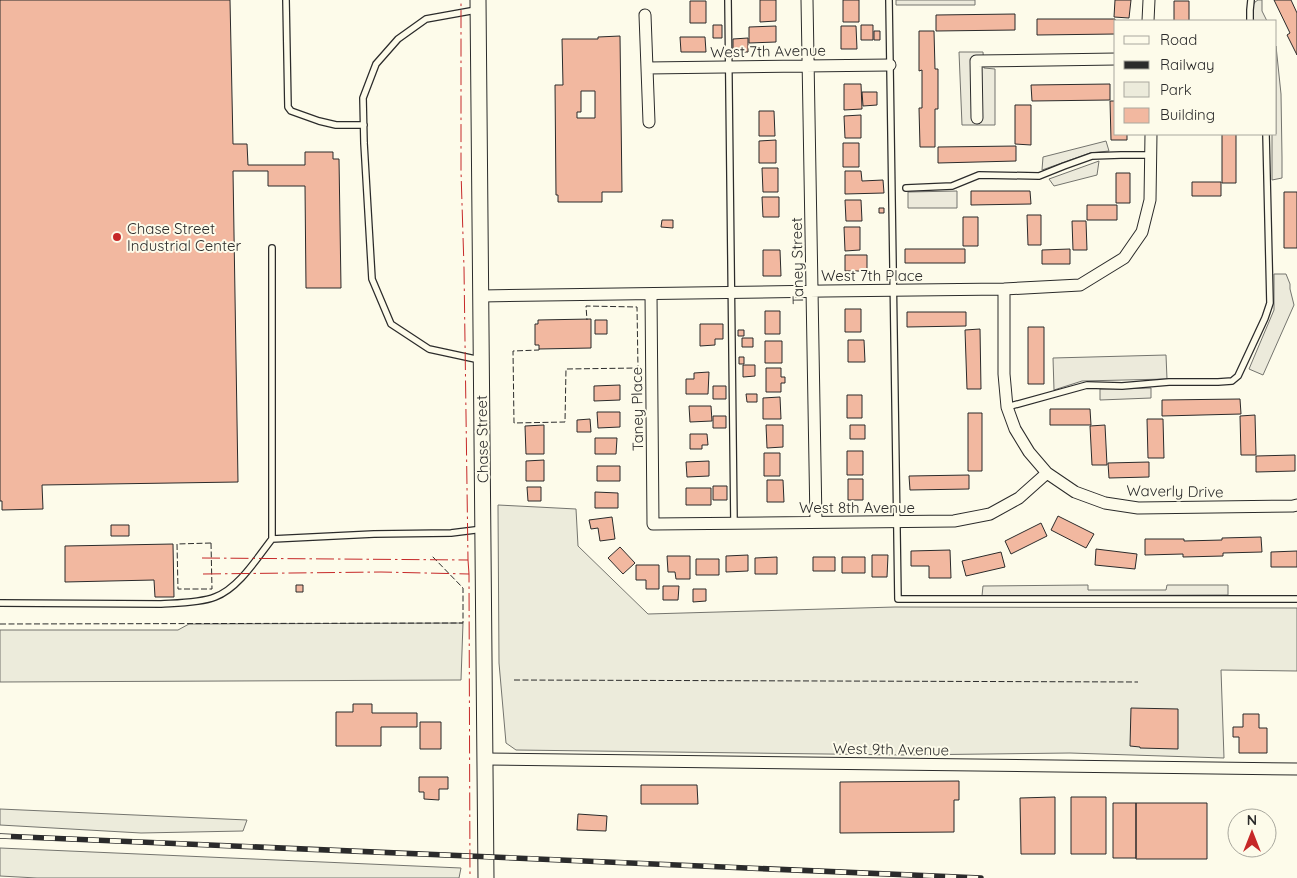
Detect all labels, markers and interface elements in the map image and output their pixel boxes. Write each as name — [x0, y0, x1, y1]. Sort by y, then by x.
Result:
legend — [1114, 20, 1277, 135]
text: Road — [1160, 30, 1197, 49]
street label: West 7th Avenue — [710, 40, 826, 62]
text: Railway — [1160, 55, 1215, 74]
text: Park — [1160, 80, 1192, 99]
text: Building — [1160, 105, 1215, 124]
street label: Taney Street — [787, 217, 807, 305]
place label: Chase Street Industrial Center — [127, 219, 241, 255]
marker: Chase Street Industrial Center — [111, 231, 123, 243]
street label: West 7th Place — [821, 266, 923, 285]
street label: Taney Place — [627, 367, 647, 451]
street label: Chase Street — [472, 395, 492, 483]
street label: Waverly Drive — [1126, 481, 1224, 501]
street label: West 8th Avenue — [799, 498, 915, 517]
street label: West 9th Avenue — [833, 738, 949, 760]
north arrow — [1227, 808, 1277, 858]
text: N — [1247, 811, 1257, 829]

